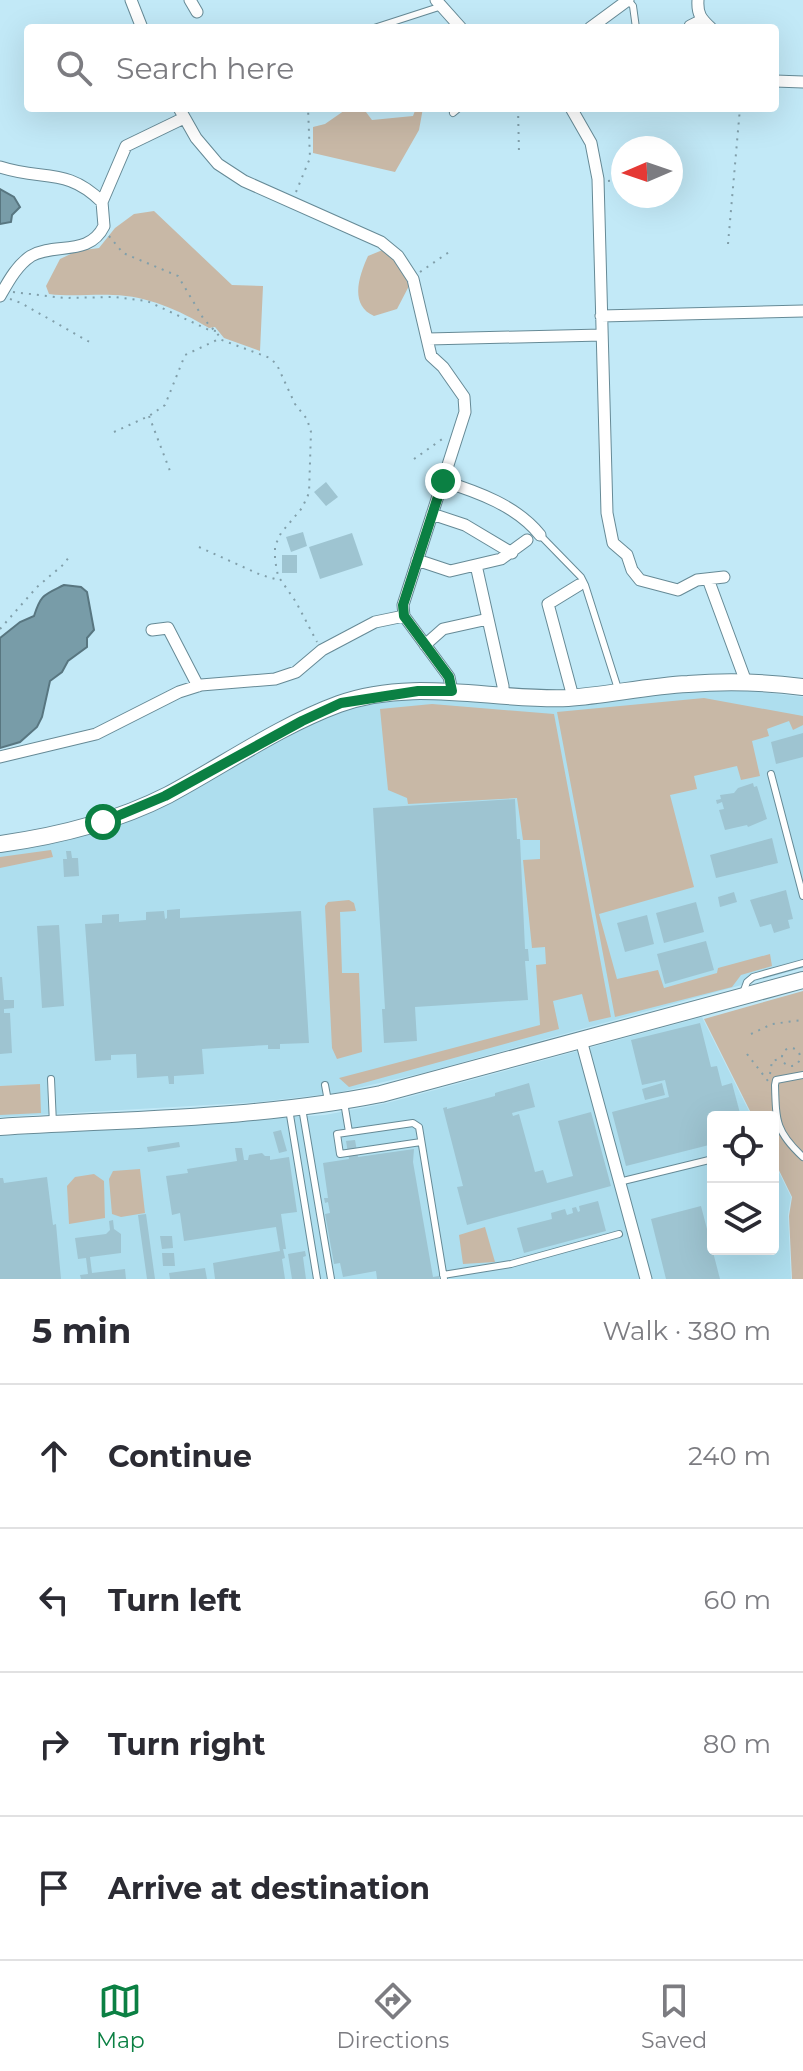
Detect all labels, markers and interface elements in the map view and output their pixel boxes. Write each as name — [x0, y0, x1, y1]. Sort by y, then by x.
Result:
search box — [24, 24, 779, 112]
icon: search — [52, 46, 96, 90]
text: Search here — [116, 50, 294, 87]
north arrow — [611, 136, 683, 208]
route end — [425, 463, 461, 499]
route start — [85, 804, 121, 840]
map controls — [707, 1111, 779, 1255]
button: locate — [707, 1111, 779, 1183]
button: layers — [707, 1183, 779, 1255]
text: 5 min — [32, 1310, 131, 1352]
text: Walk · 380 m — [603, 1315, 771, 1347]
icon: ahead — [32, 1434, 76, 1478]
text: Continue — [108, 1438, 252, 1475]
text: 240 m — [688, 1440, 771, 1472]
icon: left — [32, 1578, 76, 1622]
text: Turn left — [108, 1582, 241, 1619]
text: 60 m — [704, 1584, 771, 1616]
icon: right — [32, 1722, 76, 1766]
text: Turn right — [108, 1726, 265, 1763]
text: 80 m — [703, 1728, 771, 1760]
icon: arrive — [32, 1866, 76, 1910]
text: Arrive at destination — [108, 1870, 430, 1907]
tab: Map — [96, 1979, 145, 2054]
tab: Directions — [337, 1979, 449, 2054]
tab: Saved — [641, 1979, 707, 2054]

